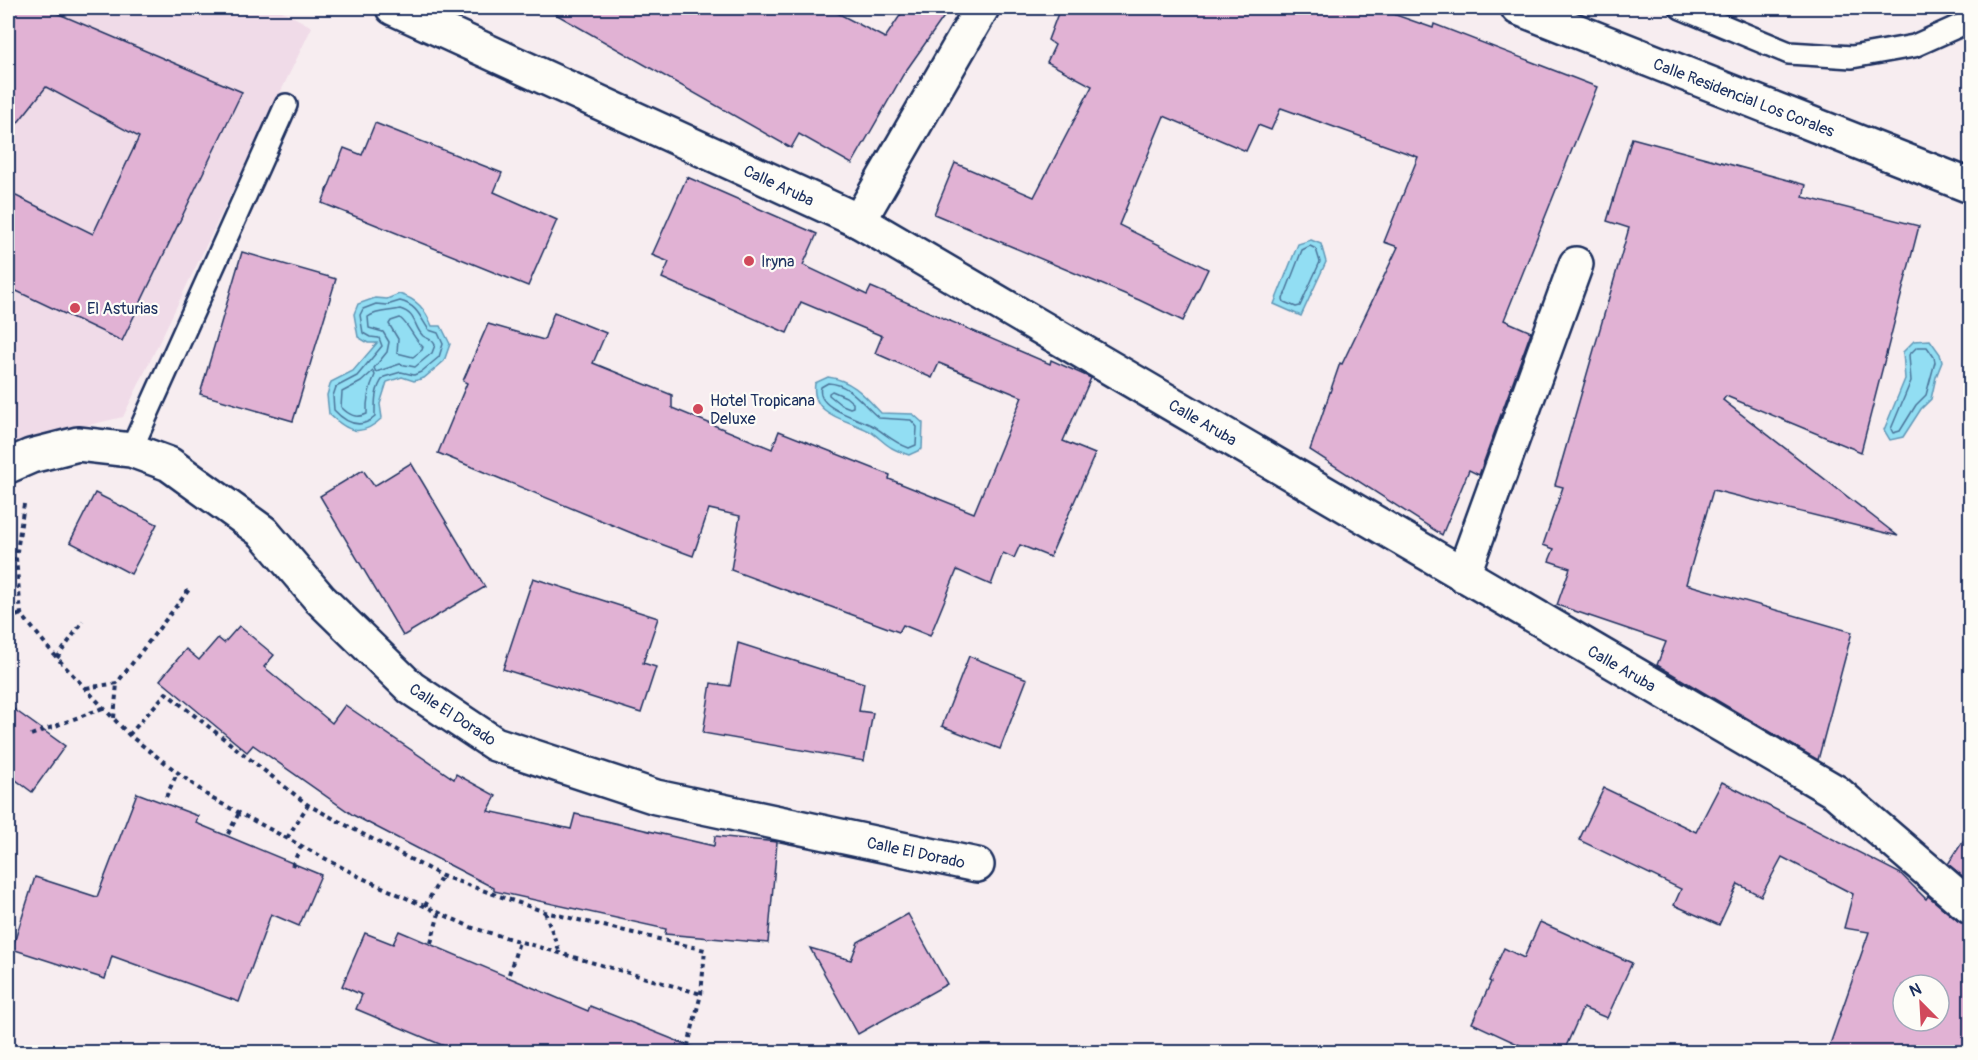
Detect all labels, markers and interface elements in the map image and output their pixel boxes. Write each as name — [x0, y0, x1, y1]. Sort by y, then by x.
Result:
street label: Calle Residencial Los Corales — [1650, 54, 1837, 142]
street label: Calle Aruba — [740, 161, 817, 211]
place label: Iryna — [761, 252, 795, 272]
marker: Iryna — [742, 254, 756, 268]
place label: El Asturias — [87, 299, 158, 319]
marker: El Asturias — [68, 301, 82, 315]
place label: Hotel Tropicana Deluxe — [710, 391, 815, 429]
street label: Calle Aruba — [1165, 395, 1240, 450]
marker: Hotel Tropicana Deluxe — [691, 402, 705, 416]
street label: Calle Aruba — [1584, 641, 1659, 696]
street label: Calle El Dorado — [405, 679, 500, 751]
street label: Calle El Dorado — [865, 833, 967, 873]
north arrow — [1891, 973, 1951, 1033]
text: N — [1906, 979, 1924, 1002]

